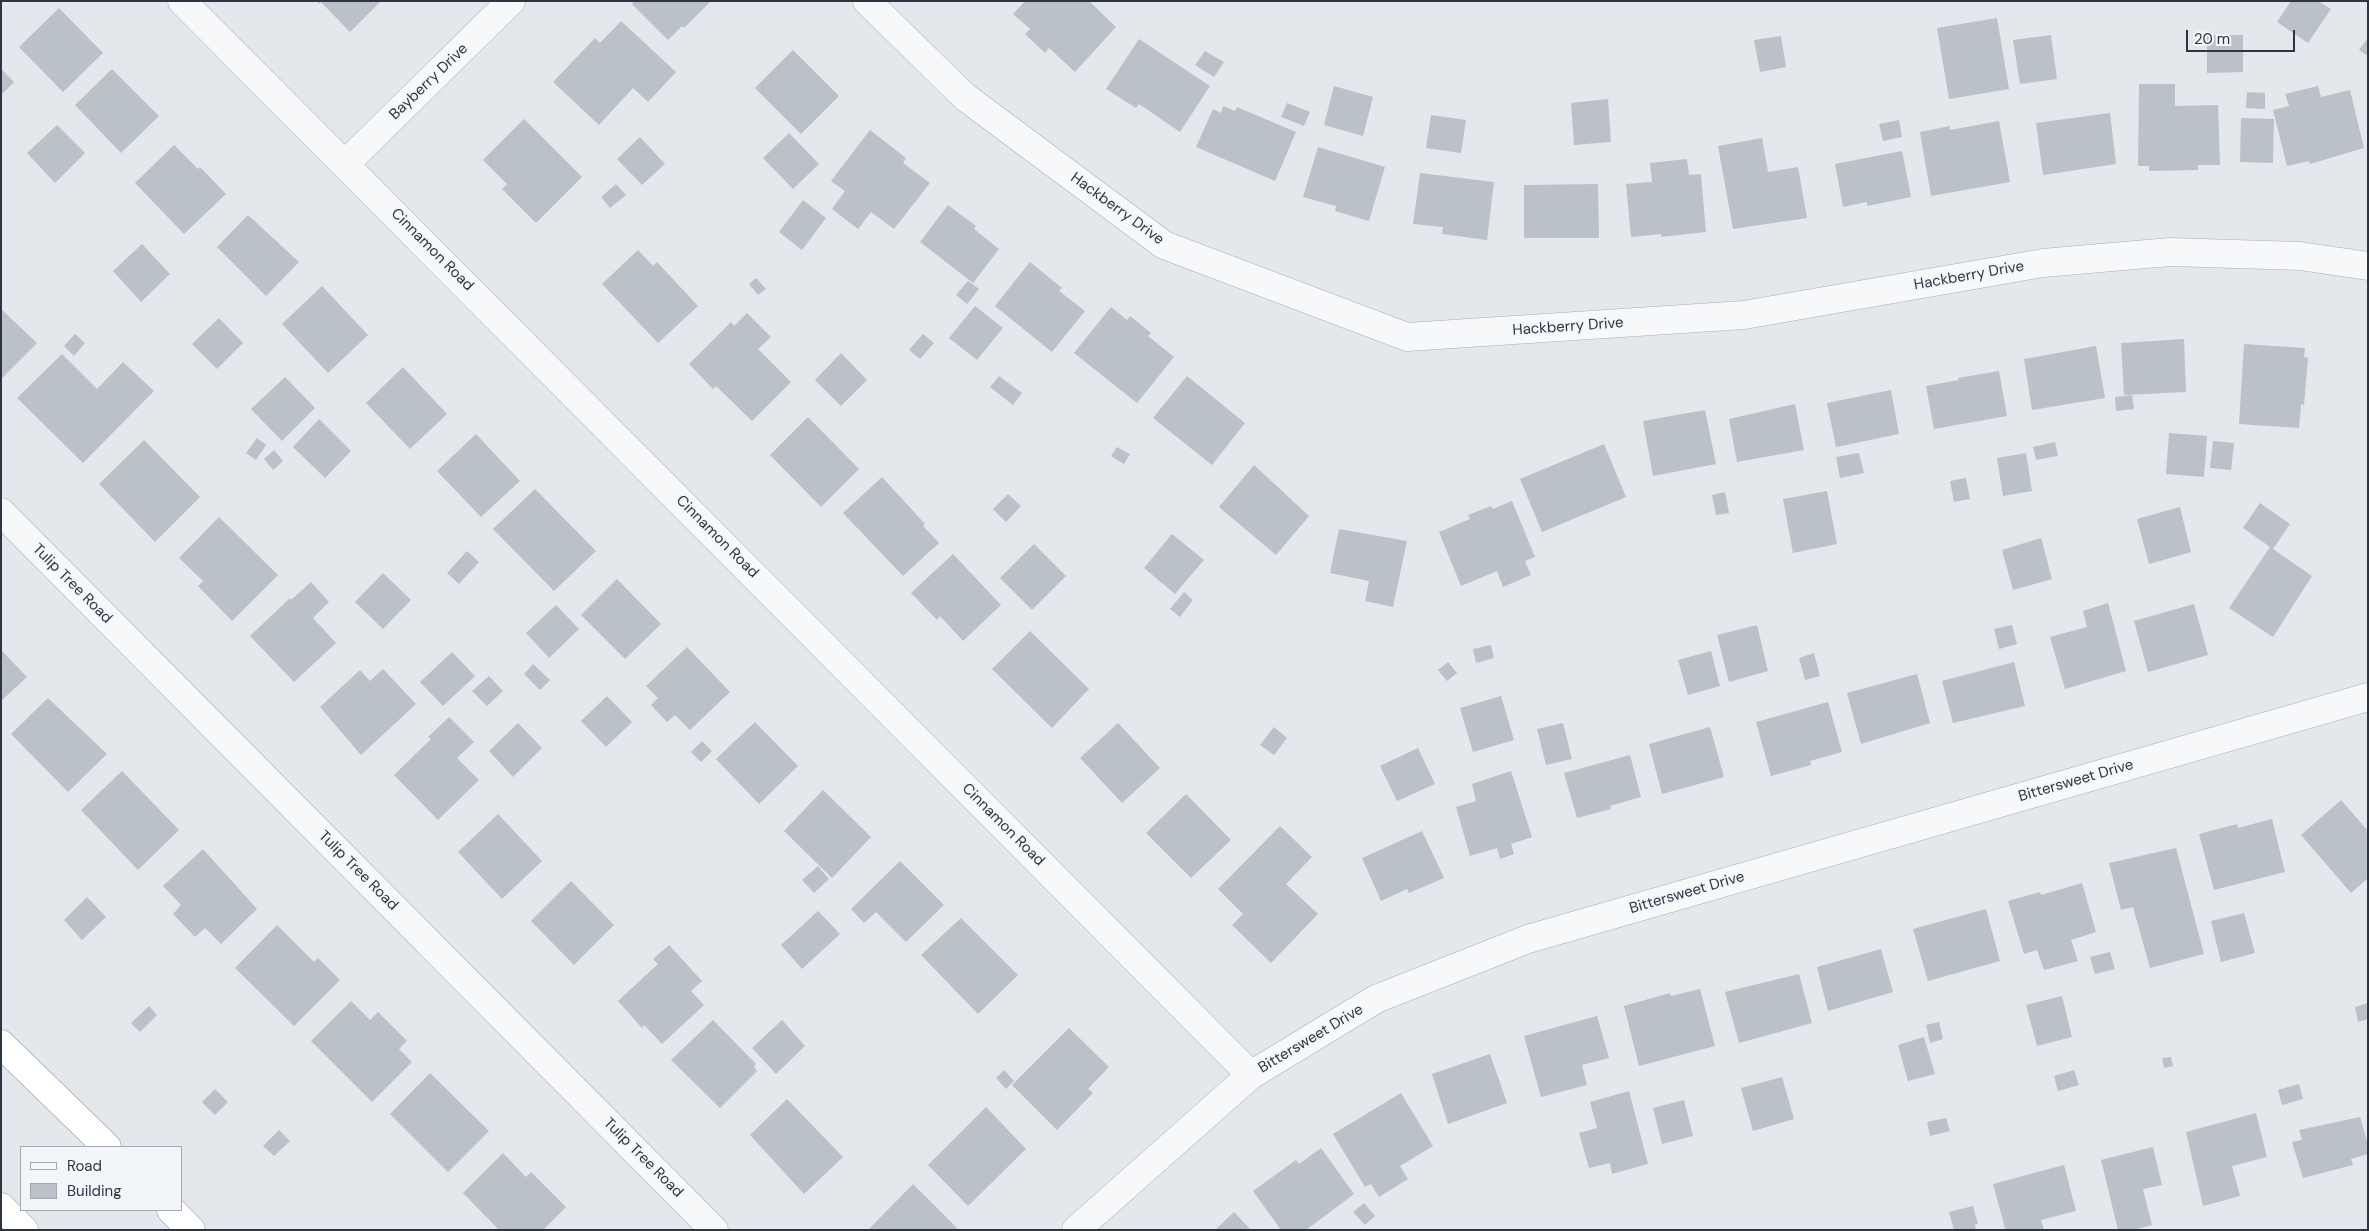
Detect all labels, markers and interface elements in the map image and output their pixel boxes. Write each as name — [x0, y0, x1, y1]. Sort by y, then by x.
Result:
scale bar — [2189, 20, 2298, 52]
text: 20 m — [2194, 29, 2230, 49]
street label: Bayberry Drive — [386, 40, 472, 124]
street label: Hackberry Drive — [1067, 169, 1167, 249]
street label: Cinnamon Road — [387, 205, 477, 295]
street label: Hackberry Drive — [1913, 257, 2025, 295]
street label: Hackberry Drive — [1512, 314, 1624, 340]
street label: Cinnamon Road — [672, 492, 762, 582]
street label: Tulip Tree Road — [28, 540, 116, 628]
street label: Bittersweet Drive — [2016, 756, 2136, 806]
street label: Cinnamon Road — [958, 780, 1048, 870]
street label: Tulip Tree Road — [314, 827, 402, 915]
street label: Bittersweet Drive — [1627, 868, 1747, 918]
street label: Bittersweet Drive — [1255, 1001, 1367, 1077]
street label: Tulip Tree Road — [599, 1114, 687, 1202]
legend — [20, 1146, 182, 1211]
text: Road — [67, 1156, 102, 1176]
text: Building — [67, 1181, 122, 1201]

